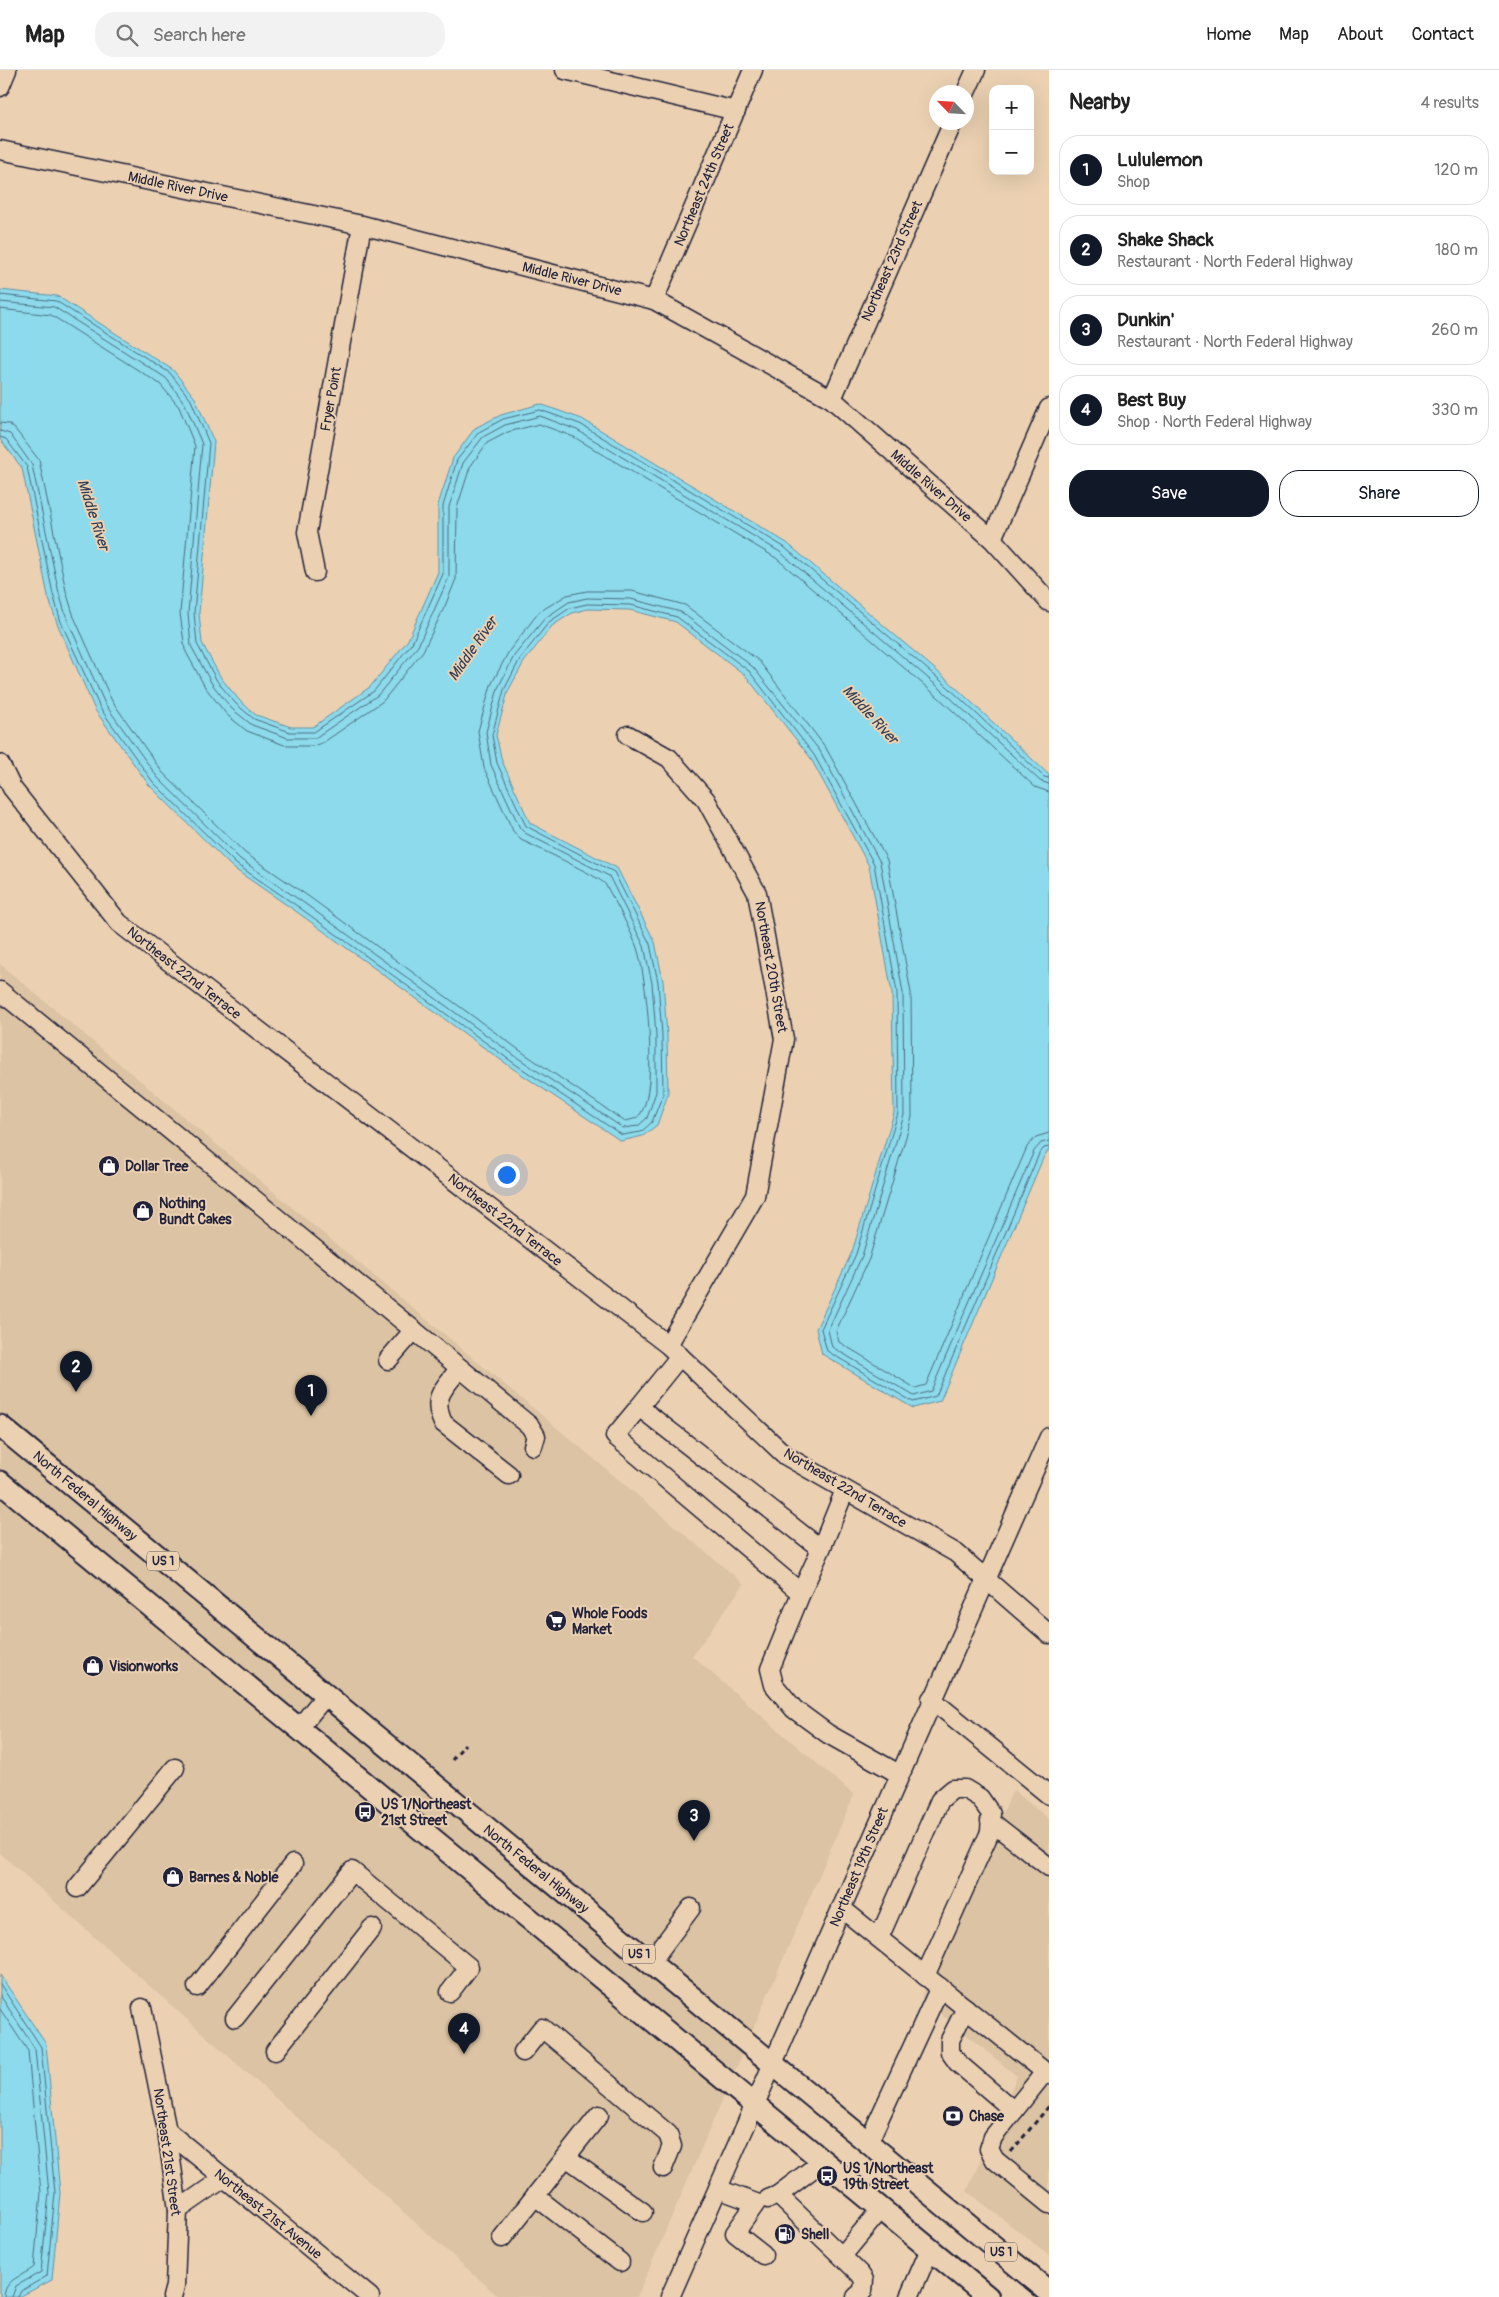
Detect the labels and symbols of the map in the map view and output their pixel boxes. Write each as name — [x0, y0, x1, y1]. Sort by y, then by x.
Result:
north arrow — [929, 85, 974, 130]
street label: Northeast 24th Street — [670, 121, 738, 249]
street label: Middle River Drive — [126, 168, 230, 206]
street label: Northeast 23rd Street — [858, 198, 926, 324]
street label: Middle River Drive — [521, 258, 623, 300]
street label: Fryer Point — [317, 365, 345, 433]
street label: Middle River Drive — [887, 446, 975, 526]
water label: Middle River — [73, 477, 114, 555]
water label: Middle River — [444, 612, 503, 685]
water label: Middle River — [838, 682, 903, 750]
street label: Northeast 20th Street — [751, 900, 791, 1034]
street label: Northeast 22nd Terrace — [123, 923, 245, 1023]
shop icon: Dollar Tree — [97, 1154, 121, 1178]
place label: Dollar Tree — [125, 1158, 189, 1175]
your location — [494, 1162, 520, 1188]
street label: Northeast 22nd Terrace — [444, 1170, 566, 1270]
place label: Nothing Bundt Cakes — [159, 1195, 232, 1228]
shop icon: Nothing Bundt Cakes — [131, 1199, 155, 1223]
pin: 2 — [60, 1351, 92, 1392]
pin: 1 — [295, 1375, 327, 1416]
street label: Northeast 22nd Terrace — [780, 1445, 910, 1531]
street label: North Federal Highway — [29, 1447, 141, 1545]
road number: US 1 — [147, 1552, 179, 1570]
place label: Whole Foods Market — [572, 1605, 648, 1638]
supermarket icon: Whole Foods Market — [544, 1609, 568, 1633]
shop icon: Visionworks — [81, 1654, 105, 1678]
place label: Visionworks — [109, 1658, 179, 1675]
place label: US 1/Northeast 21st Street — [381, 1796, 472, 1829]
bus stop icon: US 1/Northeast 21st Street — [353, 1800, 377, 1824]
pin: 3 — [678, 1800, 710, 1841]
street label: Northeast 19th Street — [826, 1804, 892, 1929]
street label: North Federal Highway — [480, 1821, 592, 1917]
shop icon: Barnes & Noble — [161, 1865, 185, 1889]
place label: Barnes & Noble — [189, 1869, 280, 1886]
road number: US 1 — [623, 1945, 655, 1964]
pin: 4 — [448, 2013, 480, 2054]
street label: Northeast 21st Street — [150, 2087, 184, 2217]
bank icon: Chase — [941, 2104, 965, 2128]
place label: Chase — [969, 2108, 1005, 2125]
place label: US 1/Northeast 19th Street — [843, 2160, 934, 2193]
bus stop icon: US 1/Northeast 19th Street — [815, 2164, 839, 2188]
street label: Northeast 21st Avenue — [211, 2165, 325, 2263]
fuel station icon: Shell — [773, 2222, 797, 2246]
place label: Shell — [801, 2226, 829, 2243]
road number: US 1 — [985, 2242, 1017, 2262]

